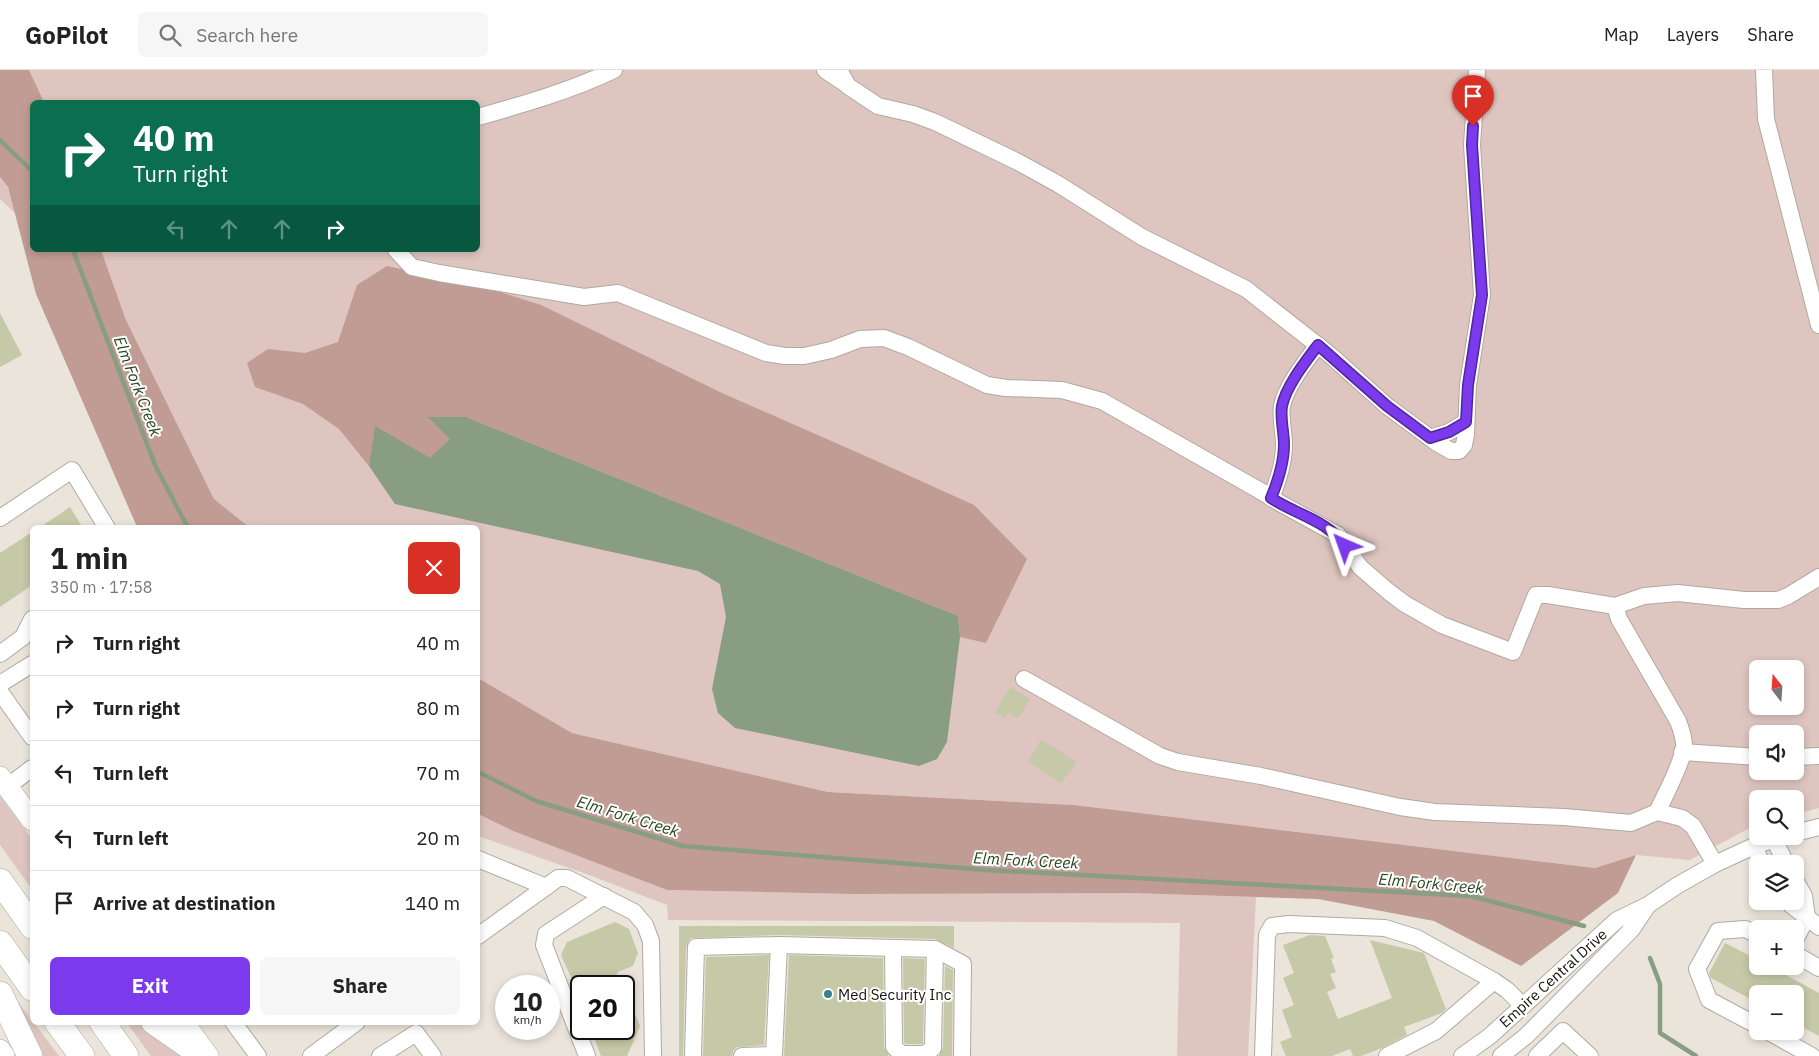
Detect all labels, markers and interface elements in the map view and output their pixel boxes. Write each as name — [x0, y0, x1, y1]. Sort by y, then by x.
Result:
search box — [138, 12, 488, 57]
text: GoPilot — [25, 19, 108, 51]
icon: search — [156, 21, 184, 49]
text: Search here — [196, 23, 298, 47]
text: Map — [1604, 23, 1639, 46]
text: Layers — [1667, 23, 1719, 46]
text: Share — [1747, 23, 1794, 46]
pin — [1452, 75, 1494, 126]
icon: arrive — [1459, 82, 1487, 110]
text: 40 m — [133, 115, 215, 161]
icon: right — [50, 120, 115, 185]
text: Turn right — [133, 159, 228, 188]
icon: left — [162, 215, 190, 243]
icon: ahead — [215, 215, 243, 243]
icon: ahead — [268, 215, 296, 243]
icon: right — [321, 215, 349, 243]
water label: Elm Fork Creek — [110, 333, 166, 439]
position arrow — [1318, 519, 1370, 571]
text: 1 min — [50, 538, 128, 577]
button: close — [408, 542, 460, 594]
text: 350 m · 17:58 — [50, 577, 152, 597]
icon: right — [50, 629, 78, 657]
text: Turn right — [93, 631, 180, 655]
text: 40 m — [416, 631, 460, 655]
north arrow — [1749, 660, 1804, 715]
map controls — [1749, 660, 1804, 1040]
icon: right — [50, 694, 78, 722]
text: Turn right — [93, 696, 180, 720]
text: 80 m — [416, 696, 460, 720]
button: sound — [1749, 725, 1804, 780]
icon: left — [50, 759, 78, 787]
text: Turn left — [93, 761, 169, 785]
text: 70 m — [416, 761, 460, 785]
button: search — [1749, 790, 1804, 845]
water label: Elm Fork Creek — [575, 791, 682, 841]
icon: left — [50, 824, 78, 852]
text: Turn left — [93, 826, 169, 850]
text: 20 m — [416, 826, 460, 850]
water label: Elm Fork Creek — [973, 847, 1080, 873]
button: layers — [1749, 855, 1804, 910]
water label: Elm Fork Creek — [1378, 868, 1485, 898]
icon: arrive — [50, 889, 78, 917]
text: Arrive at destination — [93, 891, 276, 915]
text: 140 m — [405, 891, 460, 915]
button: + — [1749, 920, 1804, 975]
street label: Empire Central Drive — [1495, 925, 1611, 1031]
button: Exit — [50, 957, 250, 1015]
button: Share — [260, 957, 460, 1015]
speed limit sign: 20 — [570, 975, 635, 1040]
text: 10 — [512, 985, 543, 1018]
place label: Med Security Inc — [838, 985, 952, 1004]
button: − — [1749, 985, 1804, 1040]
marker: Med Security Inc — [822, 988, 834, 1000]
text: km/h — [513, 1012, 542, 1027]

